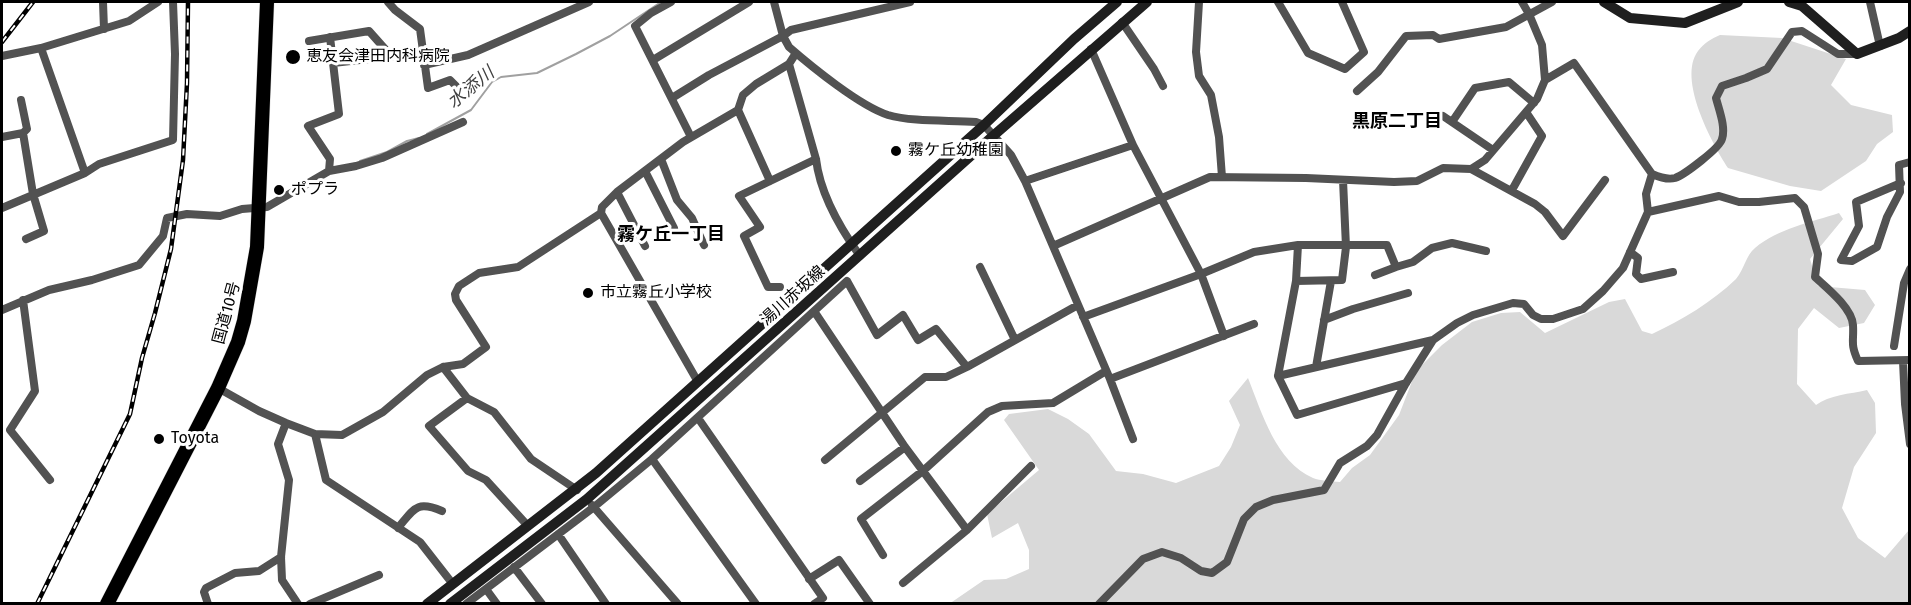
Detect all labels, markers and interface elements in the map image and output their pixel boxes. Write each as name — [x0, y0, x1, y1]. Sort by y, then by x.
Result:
place label: 恵友会津田内科病院 — [306, 47, 450, 67]
marker: 恵友会津田内科病院 — [284, 48, 302, 66]
water label: 水添川 — [443, 63, 499, 113]
district label: 黒原二丁目 — [1352, 111, 1442, 133]
place label: 霧ケ丘幼稚園 — [908, 141, 1004, 161]
marker: 霧ケ丘幼稚園 — [889, 144, 903, 158]
place label: ポプラ — [291, 180, 339, 200]
marker: ポプラ — [272, 183, 286, 197]
district label: 霧ケ丘一丁目 — [617, 224, 725, 246]
street label: 湯川赤坂線 — [757, 262, 829, 330]
street label: 国道10号 — [209, 280, 245, 346]
place label: 市立霧丘小学校 — [600, 283, 712, 303]
marker: 市立霧丘小学校 — [581, 286, 595, 300]
place label: Toyota — [171, 429, 219, 449]
marker: Toyota — [152, 432, 166, 446]

